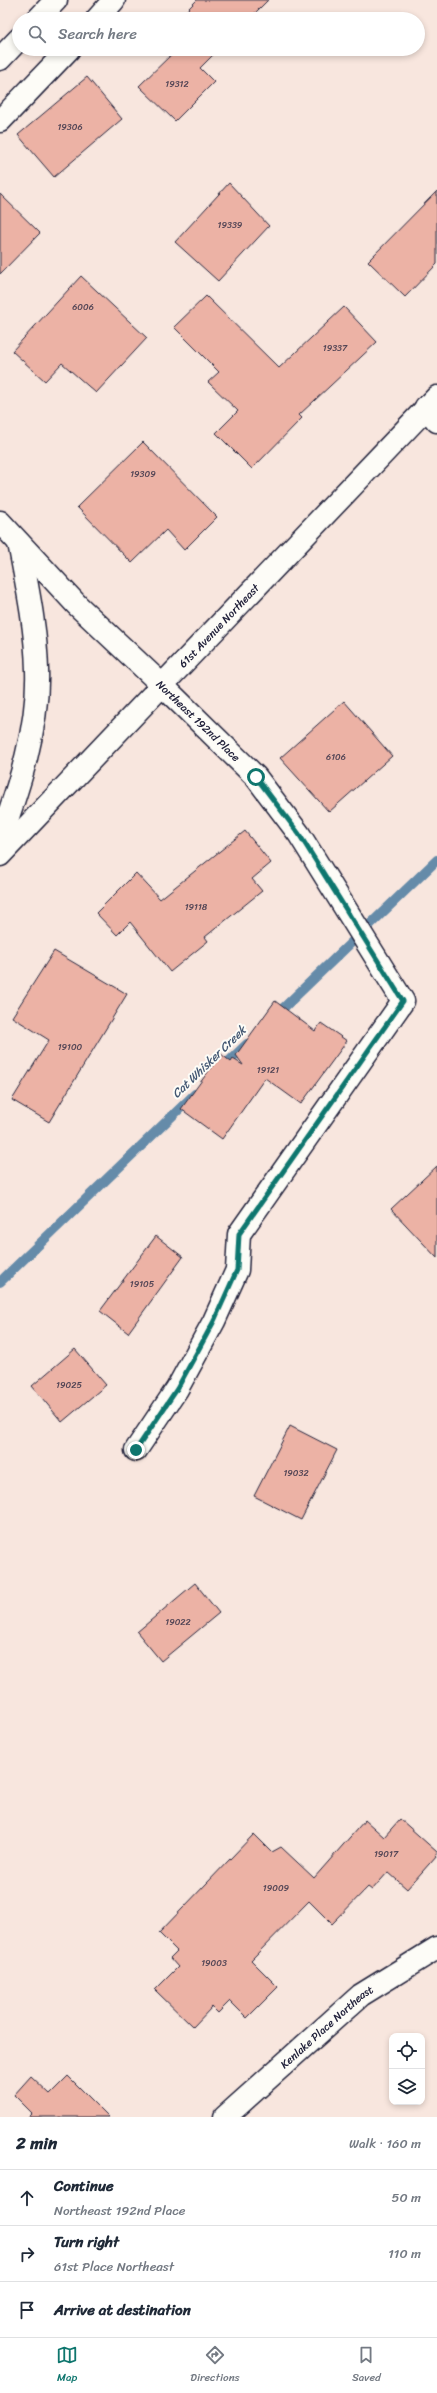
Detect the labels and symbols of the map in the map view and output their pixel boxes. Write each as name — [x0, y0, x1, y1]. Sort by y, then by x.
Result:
house number: 19312 — [165, 76, 189, 92]
house number: 19306 — [57, 119, 83, 135]
house number: 19339 — [218, 217, 243, 233]
house number: 6006 — [72, 299, 94, 315]
house number: 19337 — [323, 340, 348, 356]
house number: 19309 — [130, 466, 156, 482]
street label: 61st Avenue Northeast — [174, 579, 264, 672]
street label: Northeast 192nd Place — [151, 676, 245, 767]
house number: 6106 — [326, 749, 346, 765]
route start — [247, 768, 265, 786]
house number: 19118 — [185, 899, 208, 915]
water label: Cat Whisker Creek — [166, 1019, 253, 1104]
house number: 19100 — [58, 1039, 83, 1055]
house number: 19121 — [257, 1062, 279, 1078]
house number: 19105 — [130, 1276, 155, 1292]
house number: 19025 — [56, 1377, 82, 1393]
route end — [127, 1441, 145, 1459]
house number: 19032 — [283, 1465, 309, 1481]
house number: 19022 — [165, 1614, 191, 1630]
house number: 19017 — [374, 1846, 399, 1862]
house number: 19009 — [263, 1880, 290, 1896]
house number: 19003 — [201, 1955, 227, 1971]
street label: Kenlake Place Northeast — [276, 1980, 377, 2073]

